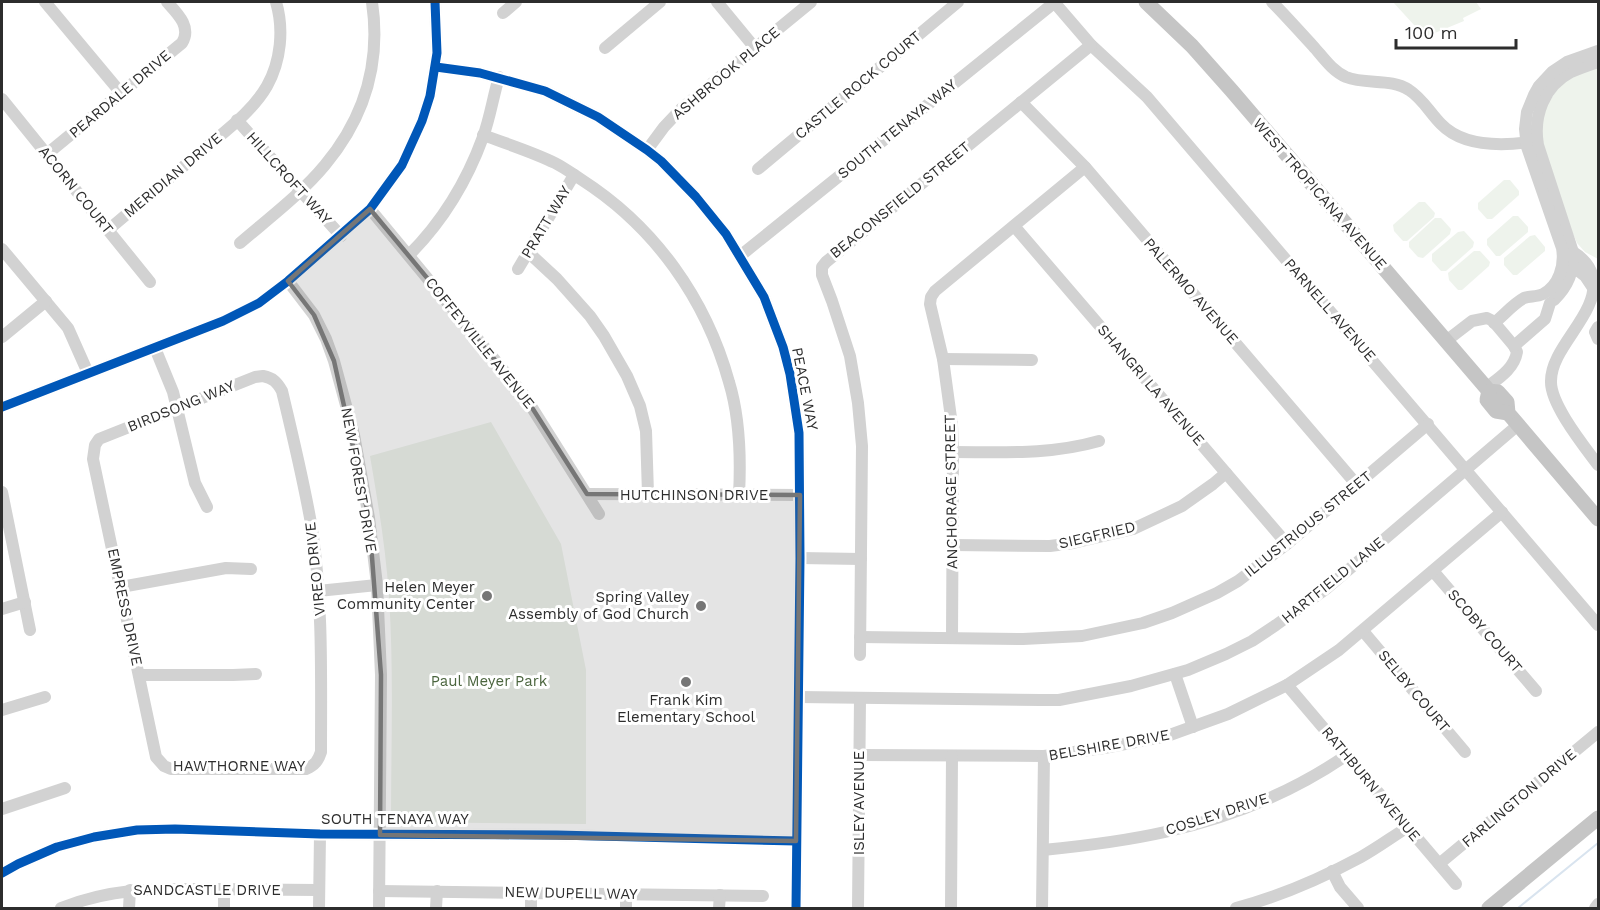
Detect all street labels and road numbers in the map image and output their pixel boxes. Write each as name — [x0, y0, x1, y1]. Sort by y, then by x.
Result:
street label: ASHBROOK PLACE — [669, 23, 783, 123]
street label: CASTLE ROCK COURT — [791, 27, 925, 143]
street label: PEARDALE DRIVE — [66, 46, 174, 142]
street label: SOUTH TENAYA WAY — [834, 75, 960, 182]
street label: WEST TROPICANA AVENUE — [1249, 115, 1391, 273]
street label: HILLCROFT WAY — [243, 128, 336, 228]
street label: MERIDIAN DRIVE — [120, 129, 226, 221]
street label: BEACONSFIELD STREET — [826, 138, 974, 262]
street label: ACORN COURT — [35, 142, 117, 238]
street label: PRATT WAY — [517, 182, 575, 262]
street label: PALERMO AVENUE — [1140, 234, 1242, 348]
street label: PARNELL AVENUE — [1280, 255, 1380, 365]
street label: COFFEYVILLE AVENUE — [422, 274, 538, 412]
street label: SHANGRI LA AVENUE — [1094, 321, 1208, 449]
street label: PEACE WAY — [788, 346, 822, 432]
street label: BIRDSONG WAY — [125, 376, 238, 436]
street label: NEW FOREST DRIVE — [337, 406, 381, 554]
street label: ANCHORAGE STREET — [941, 414, 961, 570]
street label: ILLUSTRIOUS STREET — [1241, 467, 1375, 581]
street label: HUTCHINSON DRIVE — [620, 486, 768, 504]
street label: SIEGFRIED — [1057, 517, 1137, 553]
street label: VIREO DRIVE — [301, 521, 329, 617]
street label: HARTFIELD LANE — [1278, 533, 1388, 627]
street label: EMPRESS DRIVE — [104, 546, 146, 668]
street label: SCOBY COURT — [1444, 586, 1526, 676]
street label: SELBY COURT — [1374, 646, 1454, 736]
street label: RATHBURN AVENUE — [1318, 723, 1424, 845]
street label: BELSHIRE DRIVE — [1047, 725, 1171, 765]
street label: FARLINGTON DRIVE — [1458, 745, 1580, 851]
street label: ISLEY AVENUE — [850, 751, 868, 855]
street label: HAWTHORNE WAY — [173, 757, 306, 775]
street label: COSLEY DRIVE — [1163, 789, 1271, 839]
street label: SOUTH TENAYA WAY — [321, 810, 469, 828]
street label: SANDCASTLE DRIVE — [133, 881, 281, 899]
street label: NEW DUPELL WAY — [504, 883, 638, 903]

